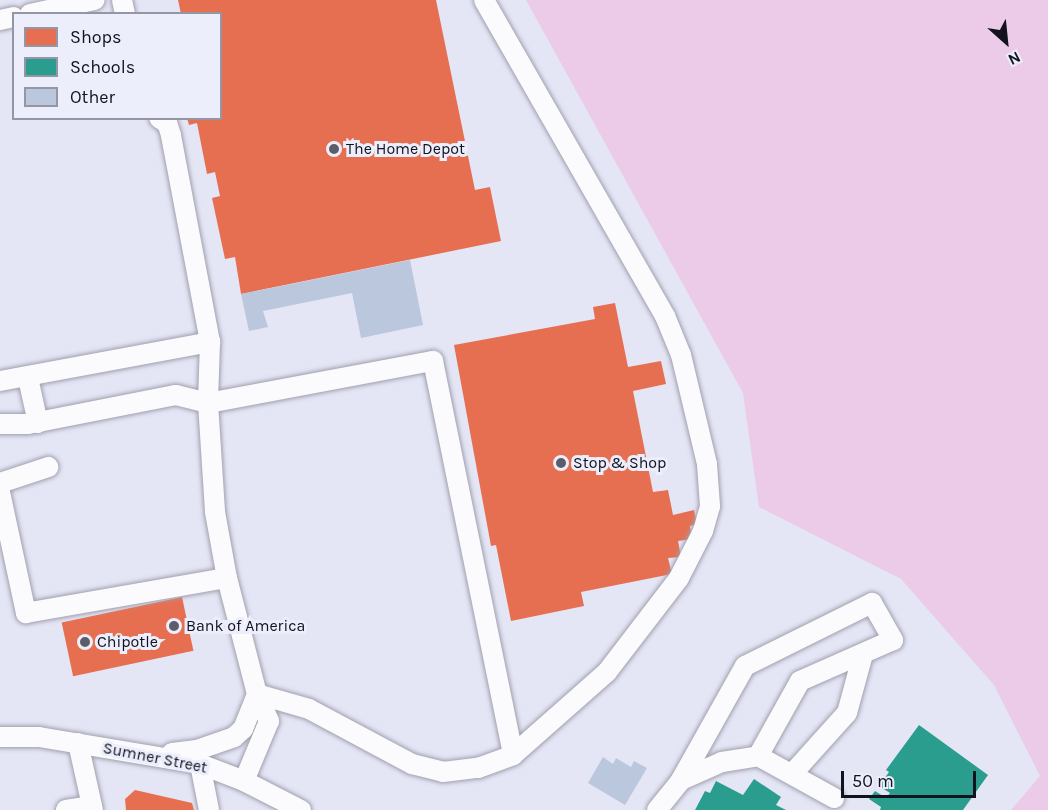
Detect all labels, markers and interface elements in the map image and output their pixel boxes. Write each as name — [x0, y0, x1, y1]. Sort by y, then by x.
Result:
legend — [12, 12, 222, 120]
north arrow — [976, 12, 1036, 72]
text: Shops — [70, 26, 122, 48]
text: N — [1005, 47, 1024, 70]
text: Schools — [70, 56, 135, 78]
text: Other — [70, 86, 115, 108]
place label: The Home Depot — [346, 139, 465, 159]
marker: The Home Depot — [327, 142, 341, 156]
place label: Stop & Shop — [573, 453, 666, 473]
marker: Stop & Shop — [554, 456, 568, 470]
place label: Bank of America — [186, 616, 305, 636]
marker: Bank of America — [167, 619, 181, 633]
place label: Chipotle — [97, 632, 158, 652]
marker: Chipotle — [78, 635, 92, 649]
street label: Sumner Street — [101, 738, 209, 778]
scale bar — [844, 759, 979, 797]
text: 50 m — [852, 770, 894, 792]

